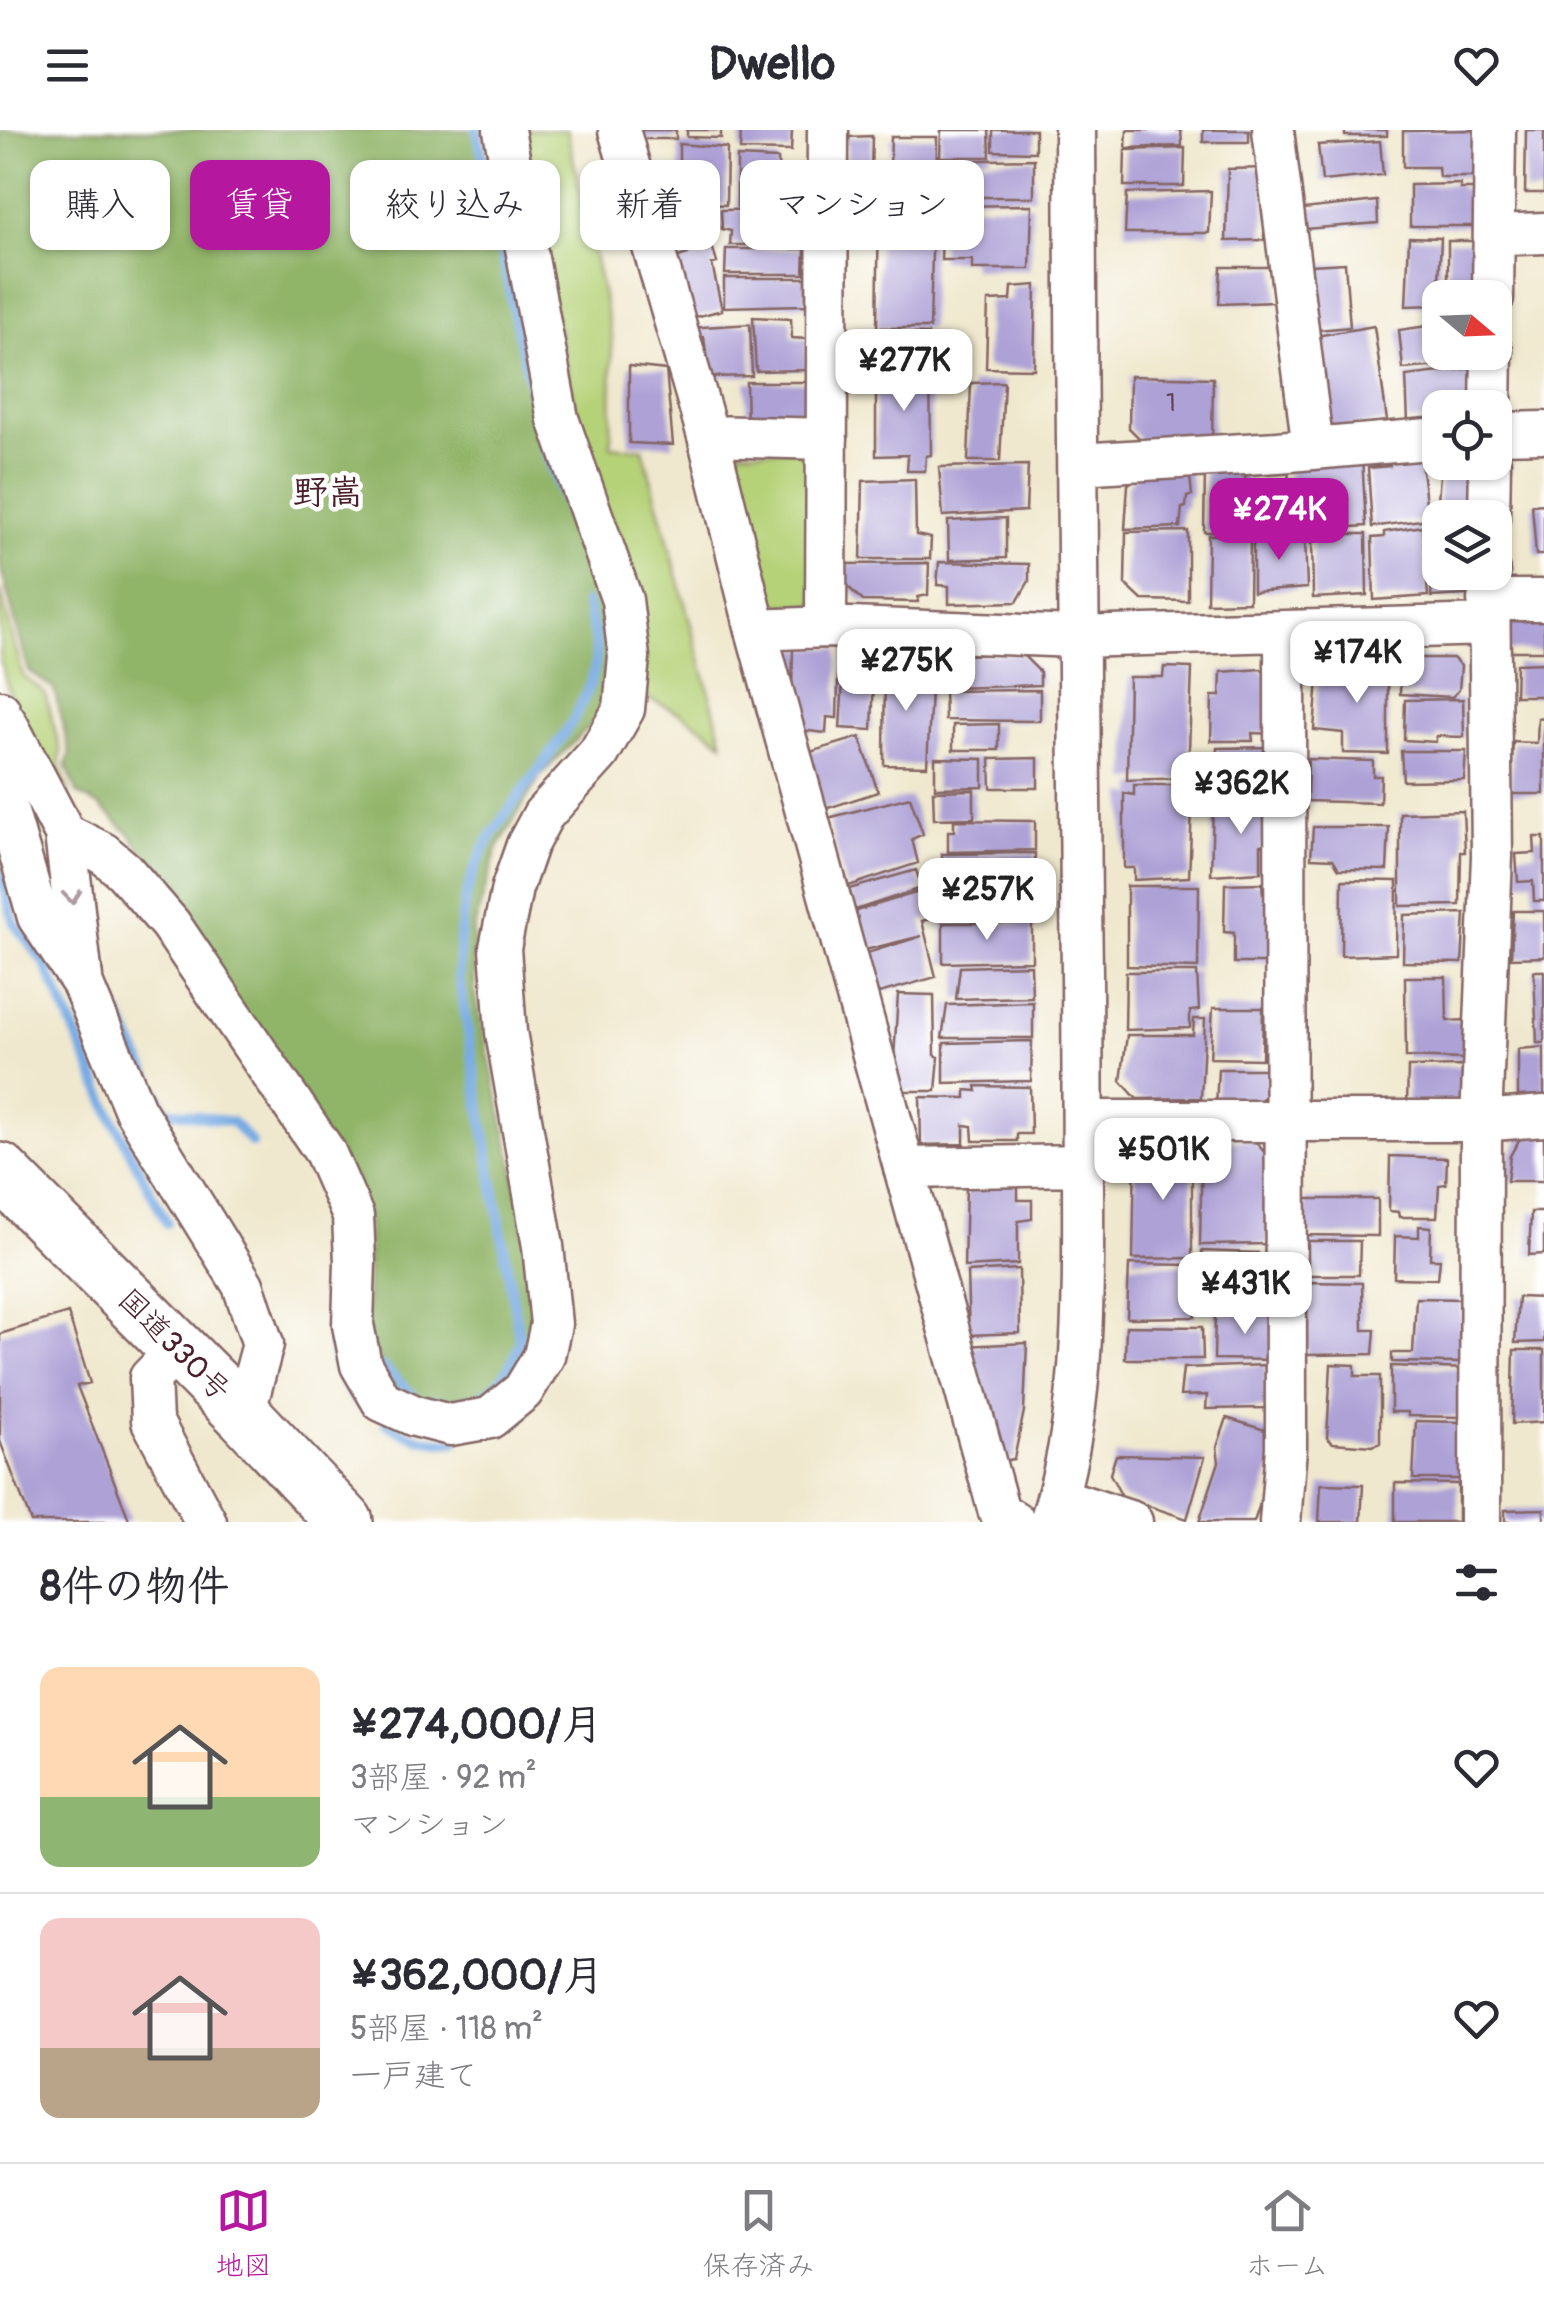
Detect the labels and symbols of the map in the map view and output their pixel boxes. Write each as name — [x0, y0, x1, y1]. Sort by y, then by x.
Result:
north arrow — [1422, 280, 1512, 370]
pin: ¥277K — [834, 329, 974, 414]
house number: 1 — [1166, 388, 1176, 419]
district label: 野嵩 — [293, 471, 363, 515]
pin: ¥274K — [1209, 478, 1349, 563]
pin: ¥174K — [1287, 621, 1427, 706]
pin: ¥275K — [836, 629, 976, 714]
pin: ¥362K — [1171, 752, 1311, 837]
pin: ¥257K — [917, 858, 1057, 943]
one-way arrow — [61, 889, 82, 905]
pin: ¥501K — [1093, 1118, 1233, 1203]
pin: ¥431K — [1175, 1252, 1315, 1337]
street label: 国道330号 — [110, 1281, 238, 1409]

